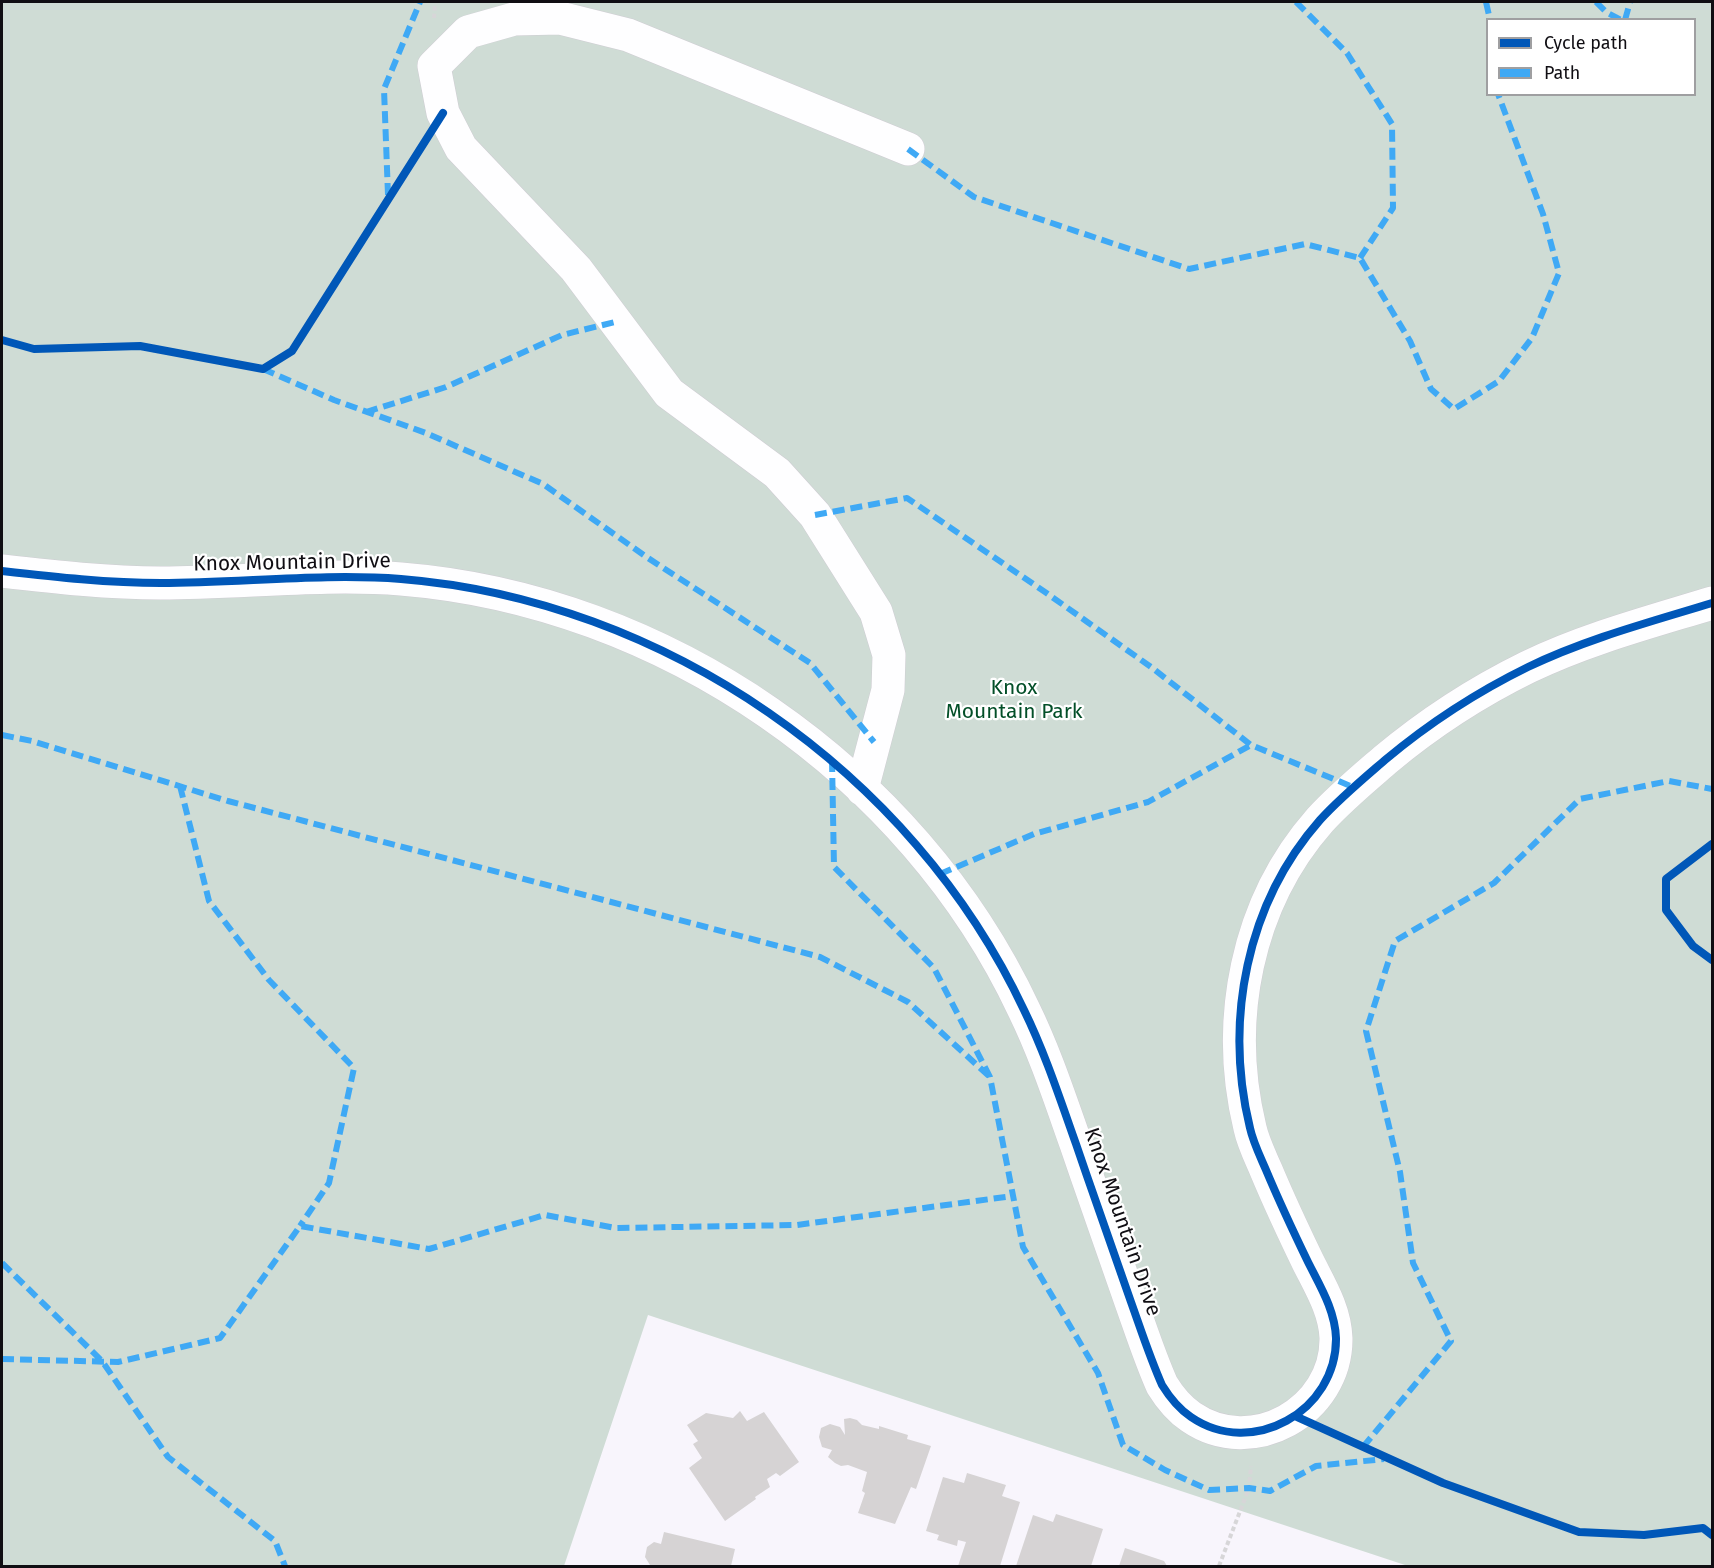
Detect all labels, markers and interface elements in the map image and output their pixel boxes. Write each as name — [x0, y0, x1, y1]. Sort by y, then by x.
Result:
legend — [1486, 18, 1696, 96]
text: Cycle path — [1544, 32, 1628, 54]
text: Path — [1544, 62, 1580, 84]
street label: Knox Mountain Drive — [193, 549, 391, 577]
park label: Knox Mountain Park — [945, 675, 1083, 725]
street label: Knox Mountain Drive — [1078, 1125, 1166, 1319]

